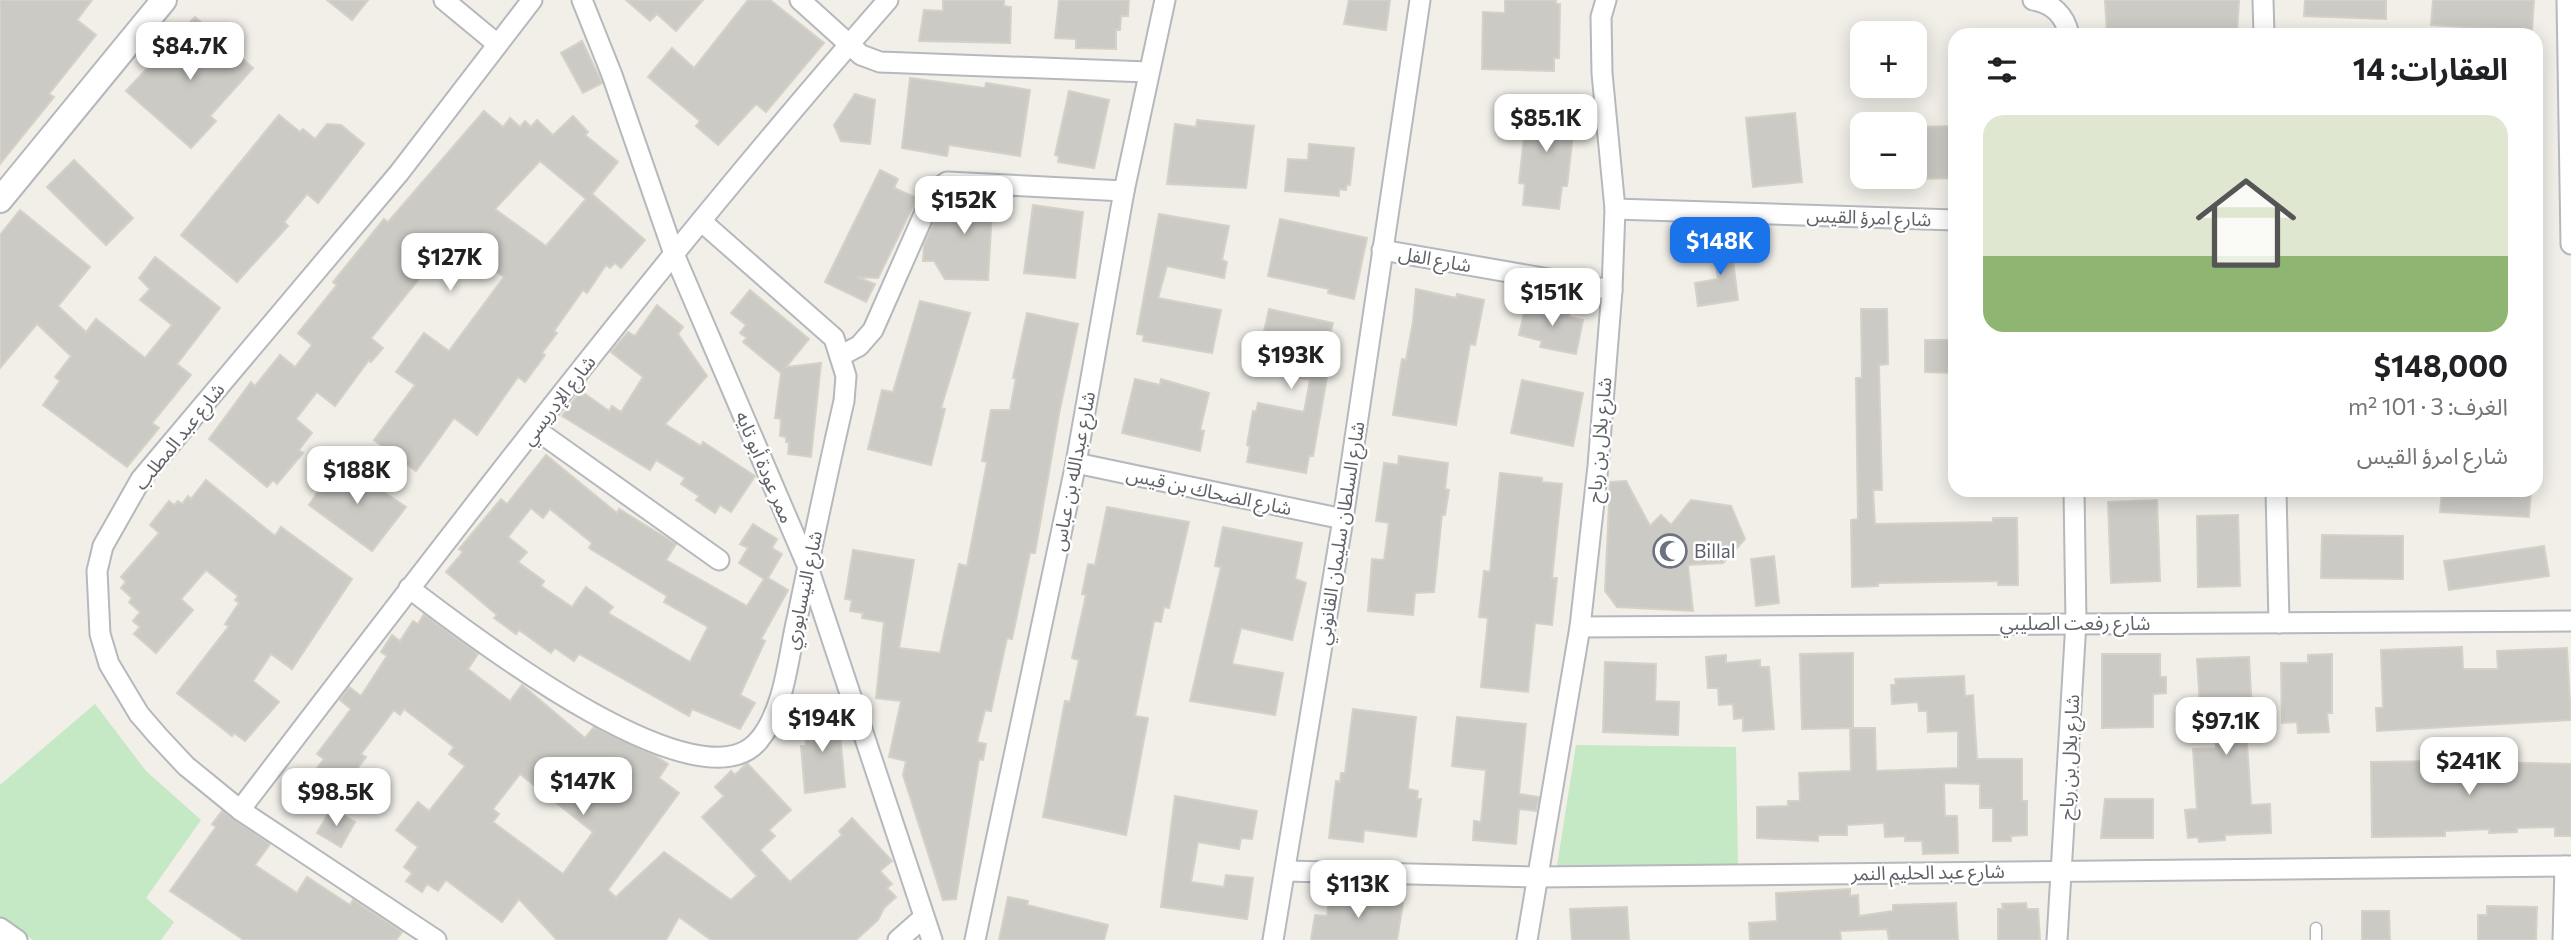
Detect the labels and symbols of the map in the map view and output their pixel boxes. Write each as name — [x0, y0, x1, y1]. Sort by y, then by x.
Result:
pin: $84.7K — [133, 22, 247, 82]
pin: $85.1K — [1489, 94, 1603, 154]
pin: $152K — [915, 176, 1013, 236]
street label: شارع امرؤ القيس — [1806, 203, 1932, 233]
pin: $148K — [1671, 218, 1769, 277]
pin: $127K — [401, 233, 499, 293]
street label: شارع الفل — [1396, 241, 1473, 279]
pin: $151K — [1503, 268, 1601, 328]
pin: $193K — [1242, 332, 1340, 391]
street label: شارع الإدريسي — [515, 350, 603, 452]
street label: شارع بلال بن رباح — [1582, 376, 1618, 504]
street label: شارع عبد المطلب — [128, 378, 231, 496]
street label: شارع عبدالله بن عباس — [1046, 389, 1102, 553]
street label: ممر عودة أبو تايه — [731, 407, 799, 527]
street label: شارع السلطان سليمان القانوني — [1310, 419, 1373, 647]
pin: $188K — [308, 447, 406, 506]
street label: شارع الضحاك بن قيس — [1124, 462, 1294, 522]
street label: شارع النيسابوري — [779, 528, 831, 652]
mosque icon: Billal — [1651, 532, 1689, 570]
place label: Billal — [1694, 539, 1736, 562]
street label: شارع رفعت الصليبي — [2000, 611, 2150, 638]
pin: $194K — [773, 694, 871, 754]
street label: شارع بلال بن رباح — [2054, 694, 2086, 821]
pin: $97.1K — [2169, 698, 2283, 757]
pin: $241K — [2420, 738, 2518, 797]
pin: $147K — [534, 758, 632, 817]
pin: $98.5K — [279, 768, 393, 828]
street label: شارع عبد الحليم النمر — [1850, 859, 2005, 888]
pin: $113K — [1309, 860, 1407, 920]

